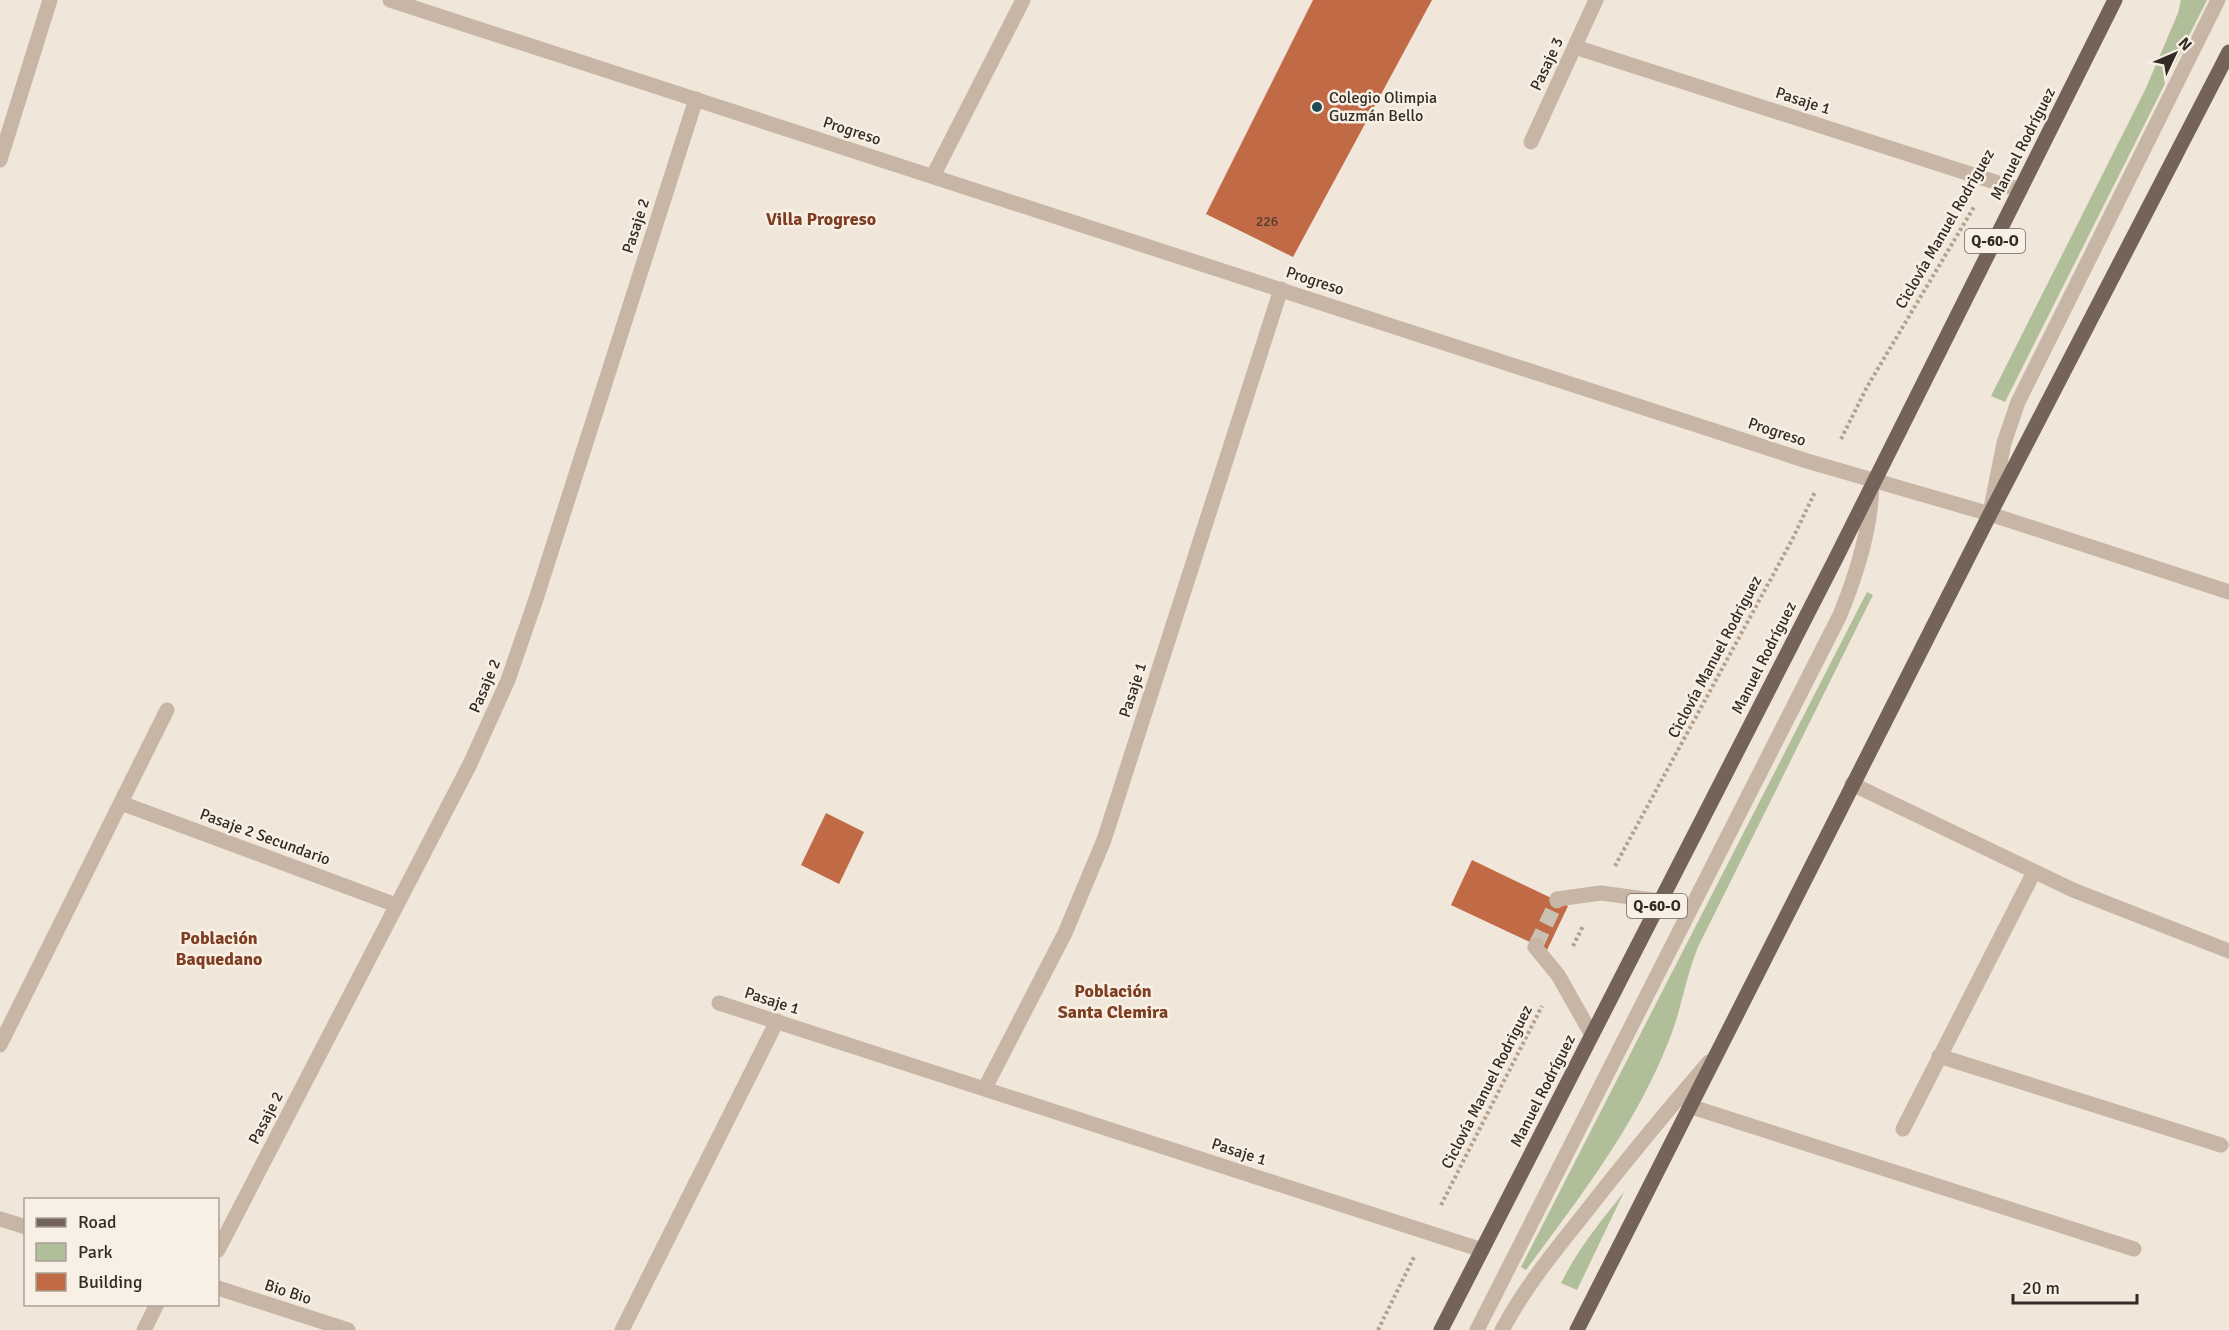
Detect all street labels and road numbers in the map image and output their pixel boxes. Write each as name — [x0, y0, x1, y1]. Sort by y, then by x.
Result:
street label: Pasaje 3 — [1526, 34, 1568, 94]
street label: Pasaje 1 — [1773, 83, 1833, 119]
street label: Manuel Rodríguez — [1986, 84, 2060, 204]
street label: Progreso — [820, 112, 884, 150]
street label: Ciclovía Manuel Rodriguez — [1891, 146, 1999, 312]
street label: Pasaje 2 — [618, 196, 654, 256]
road number: Q-60-O — [1965, 229, 2025, 253]
street label: Progreso — [1283, 262, 1347, 300]
street label: Progreso — [1745, 413, 1809, 451]
street label: Ciclovía Manuel Rodriguez — [1664, 572, 1766, 742]
street label: Manuel Rodríguez — [1727, 598, 1801, 718]
street label: Pasaje 2 — [465, 656, 505, 716]
street label: Pasaje 1 — [1115, 660, 1151, 720]
street label: Pasaje 2 Secundario — [197, 804, 333, 870]
road number: Q-60-O — [1627, 894, 1687, 918]
street label: Pasaje 1 — [742, 983, 802, 1019]
street label: Ciclovía Manuel Rodriguez — [1437, 1002, 1537, 1172]
street label: Manuel Rodríguez — [1506, 1031, 1580, 1151]
street label: Pasaje 2 — [244, 1088, 288, 1148]
street label: Pasaje 1 — [1209, 1134, 1269, 1170]
street label: Bio Bio — [262, 1275, 314, 1309]

